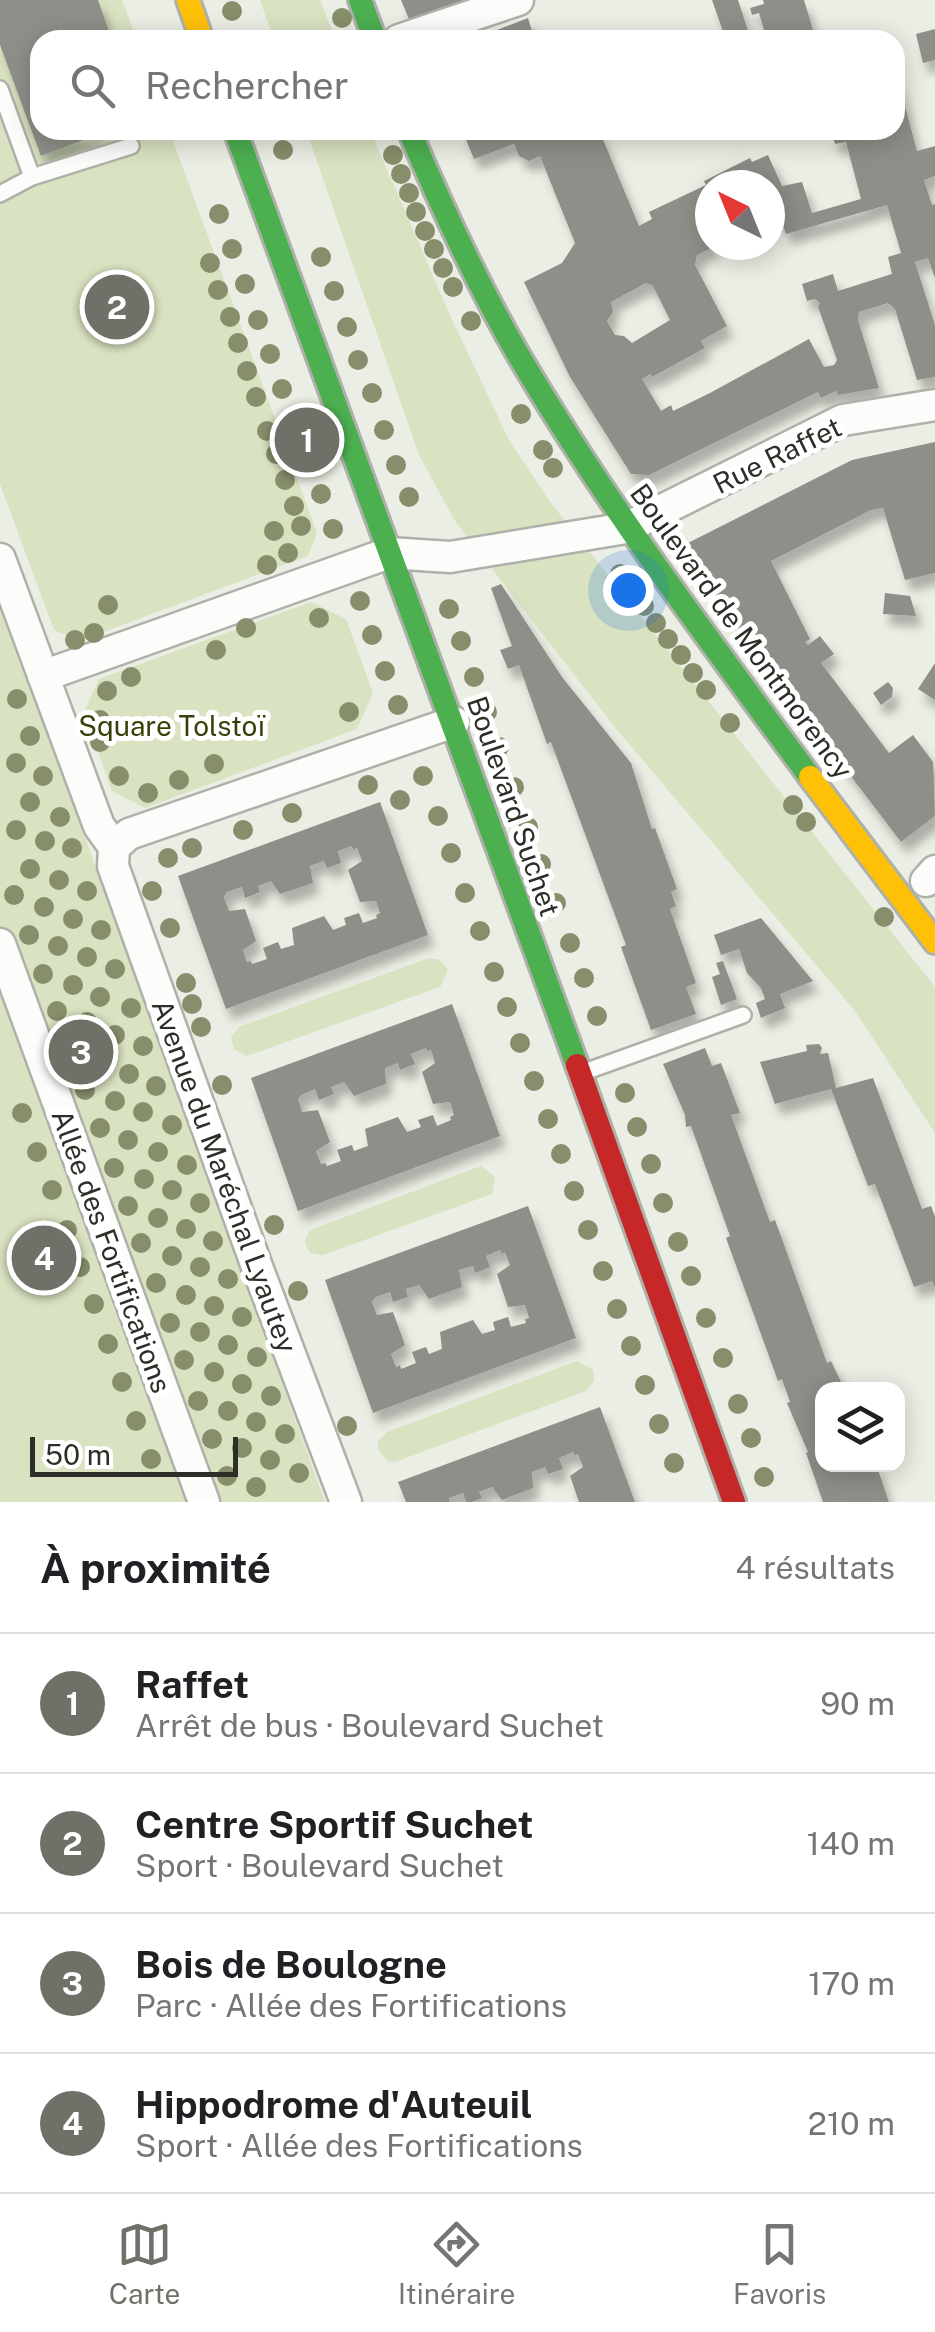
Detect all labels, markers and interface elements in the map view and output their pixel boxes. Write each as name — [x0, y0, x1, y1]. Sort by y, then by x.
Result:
search box — [30, 30, 905, 140]
icon: search — [65, 58, 120, 113]
text: Rechercher — [145, 63, 349, 108]
north arrow — [695, 170, 785, 260]
pin: 2 — [84, 270, 150, 344]
pin: 1 — [274, 402, 340, 478]
street label: Rue Raffet — [708, 410, 846, 500]
street label: Boulevard de Montmorency — [624, 477, 860, 785]
your location — [603, 565, 654, 616]
street label: Boulevard Suchet — [461, 692, 567, 920]
park label: Square Tolstoï — [78, 709, 266, 742]
street label: Avenue du Maréchal Lyautey — [146, 995, 304, 1357]
pin: 3 — [48, 1014, 114, 1090]
street label: Allée des Fortifications — [45, 1105, 179, 1397]
pin: 4 — [12, 1220, 76, 1296]
map controls — [815, 1382, 905, 1472]
button: layers — [815, 1382, 905, 1472]
scale bar — [30, 1432, 238, 1476]
text: 50 m — [45, 1438, 111, 1471]
text: À proximité — [40, 1543, 271, 1592]
text: 4 résultats — [735, 1549, 895, 1586]
text: Raffet — [135, 1662, 249, 1707]
text: 1 — [66, 1685, 79, 1722]
text: 90 m — [820, 1685, 895, 1722]
text: Arrêt de bus · Boulevard Suchet — [135, 1707, 604, 1744]
text: Centre Sportif Suchet — [135, 1802, 533, 1847]
text: 2 — [62, 1825, 83, 1862]
text: 140 m — [807, 1825, 895, 1862]
text: Sport · Boulevard Suchet — [135, 1847, 504, 1884]
text: Bois de Boulogne — [135, 1942, 447, 1987]
text: 3 — [62, 1965, 83, 2002]
text: 170 m — [808, 1965, 895, 2002]
text: Parc · Allée des Fortifications — [135, 1987, 567, 2024]
text: Hippodrome d'Auteuil — [135, 2082, 532, 2127]
text: 4 — [62, 2105, 83, 2142]
text: 210 m — [808, 2105, 895, 2142]
text: Sport · Allée des Fortifications — [135, 2127, 583, 2164]
tab: Carte — [109, 2217, 180, 2310]
tab: Itinéraire — [398, 2217, 515, 2310]
tab: Favoris — [733, 2217, 826, 2310]

